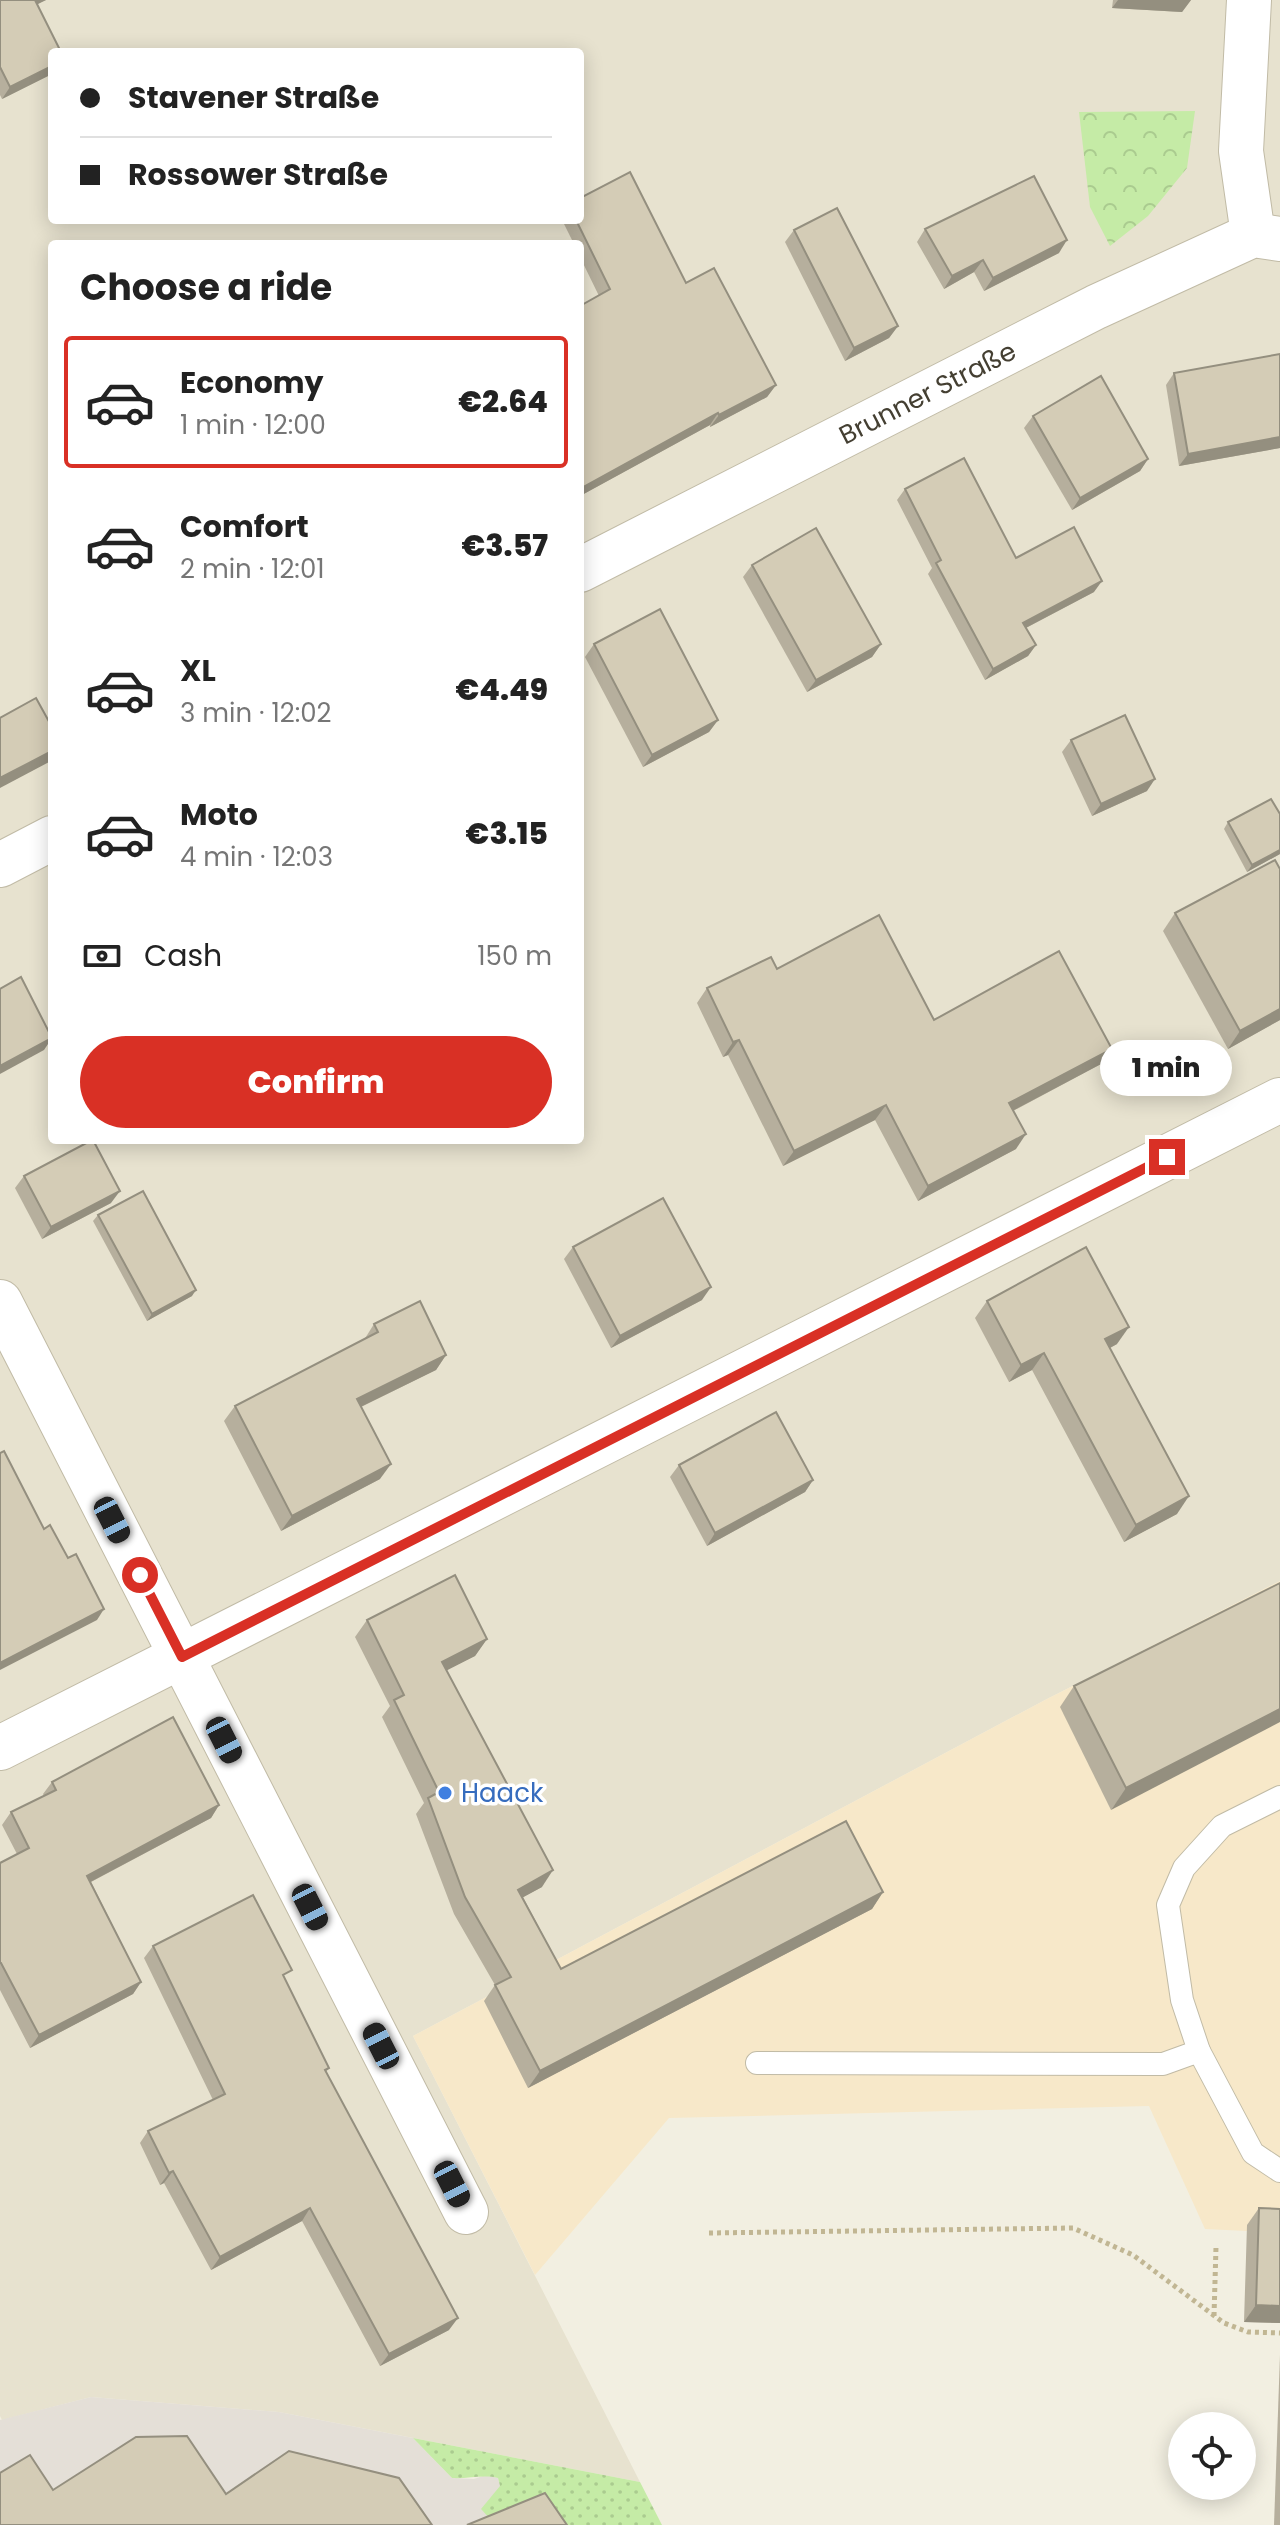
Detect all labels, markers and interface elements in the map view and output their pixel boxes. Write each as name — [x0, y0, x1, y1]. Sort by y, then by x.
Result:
text: Stavener Straße — [128, 76, 379, 119]
text: Rossower Straße — [128, 153, 388, 196]
text: Choose a ride — [80, 262, 332, 313]
street label: Brunner Straße — [833, 333, 1022, 453]
text: Economy — [180, 361, 324, 404]
icon: car — [84, 366, 156, 438]
text: €2.64 — [458, 380, 548, 423]
text: 1 min · 12:00 — [180, 407, 326, 443]
text: Comfort — [180, 505, 309, 548]
icon: car — [84, 510, 156, 582]
text: €3.57 — [462, 524, 548, 567]
text: 2 min · 12:01 — [180, 551, 325, 587]
text: XL — [180, 649, 216, 692]
icon: car — [84, 654, 156, 726]
text: €4.49 — [456, 668, 548, 711]
text: 3 min · 12:02 — [180, 695, 332, 731]
text: Moto — [180, 793, 258, 836]
icon: car — [84, 798, 156, 870]
text: €3.15 — [466, 812, 548, 855]
text: 4 min · 12:03 — [180, 839, 333, 875]
icon: cash — [80, 934, 124, 978]
text: Cash — [144, 934, 222, 977]
text: 150 m — [477, 938, 552, 974]
button: Confirm — [80, 1036, 552, 1128]
callout: 1 min — [1101, 1041, 1233, 1097]
text: 1 min — [1132, 1050, 1200, 1086]
route end — [1149, 1139, 1185, 1175]
car — [90, 1493, 134, 1547]
route start — [122, 1557, 158, 1593]
car — [202, 1713, 246, 1767]
place label: Haack — [461, 1775, 544, 1811]
marker: Haack — [436, 1784, 454, 1802]
car — [288, 1880, 332, 1934]
car — [359, 2019, 403, 2073]
car — [430, 2157, 474, 2211]
map controls — [1168, 2412, 1256, 2500]
button: locate — [1168, 2412, 1256, 2500]

